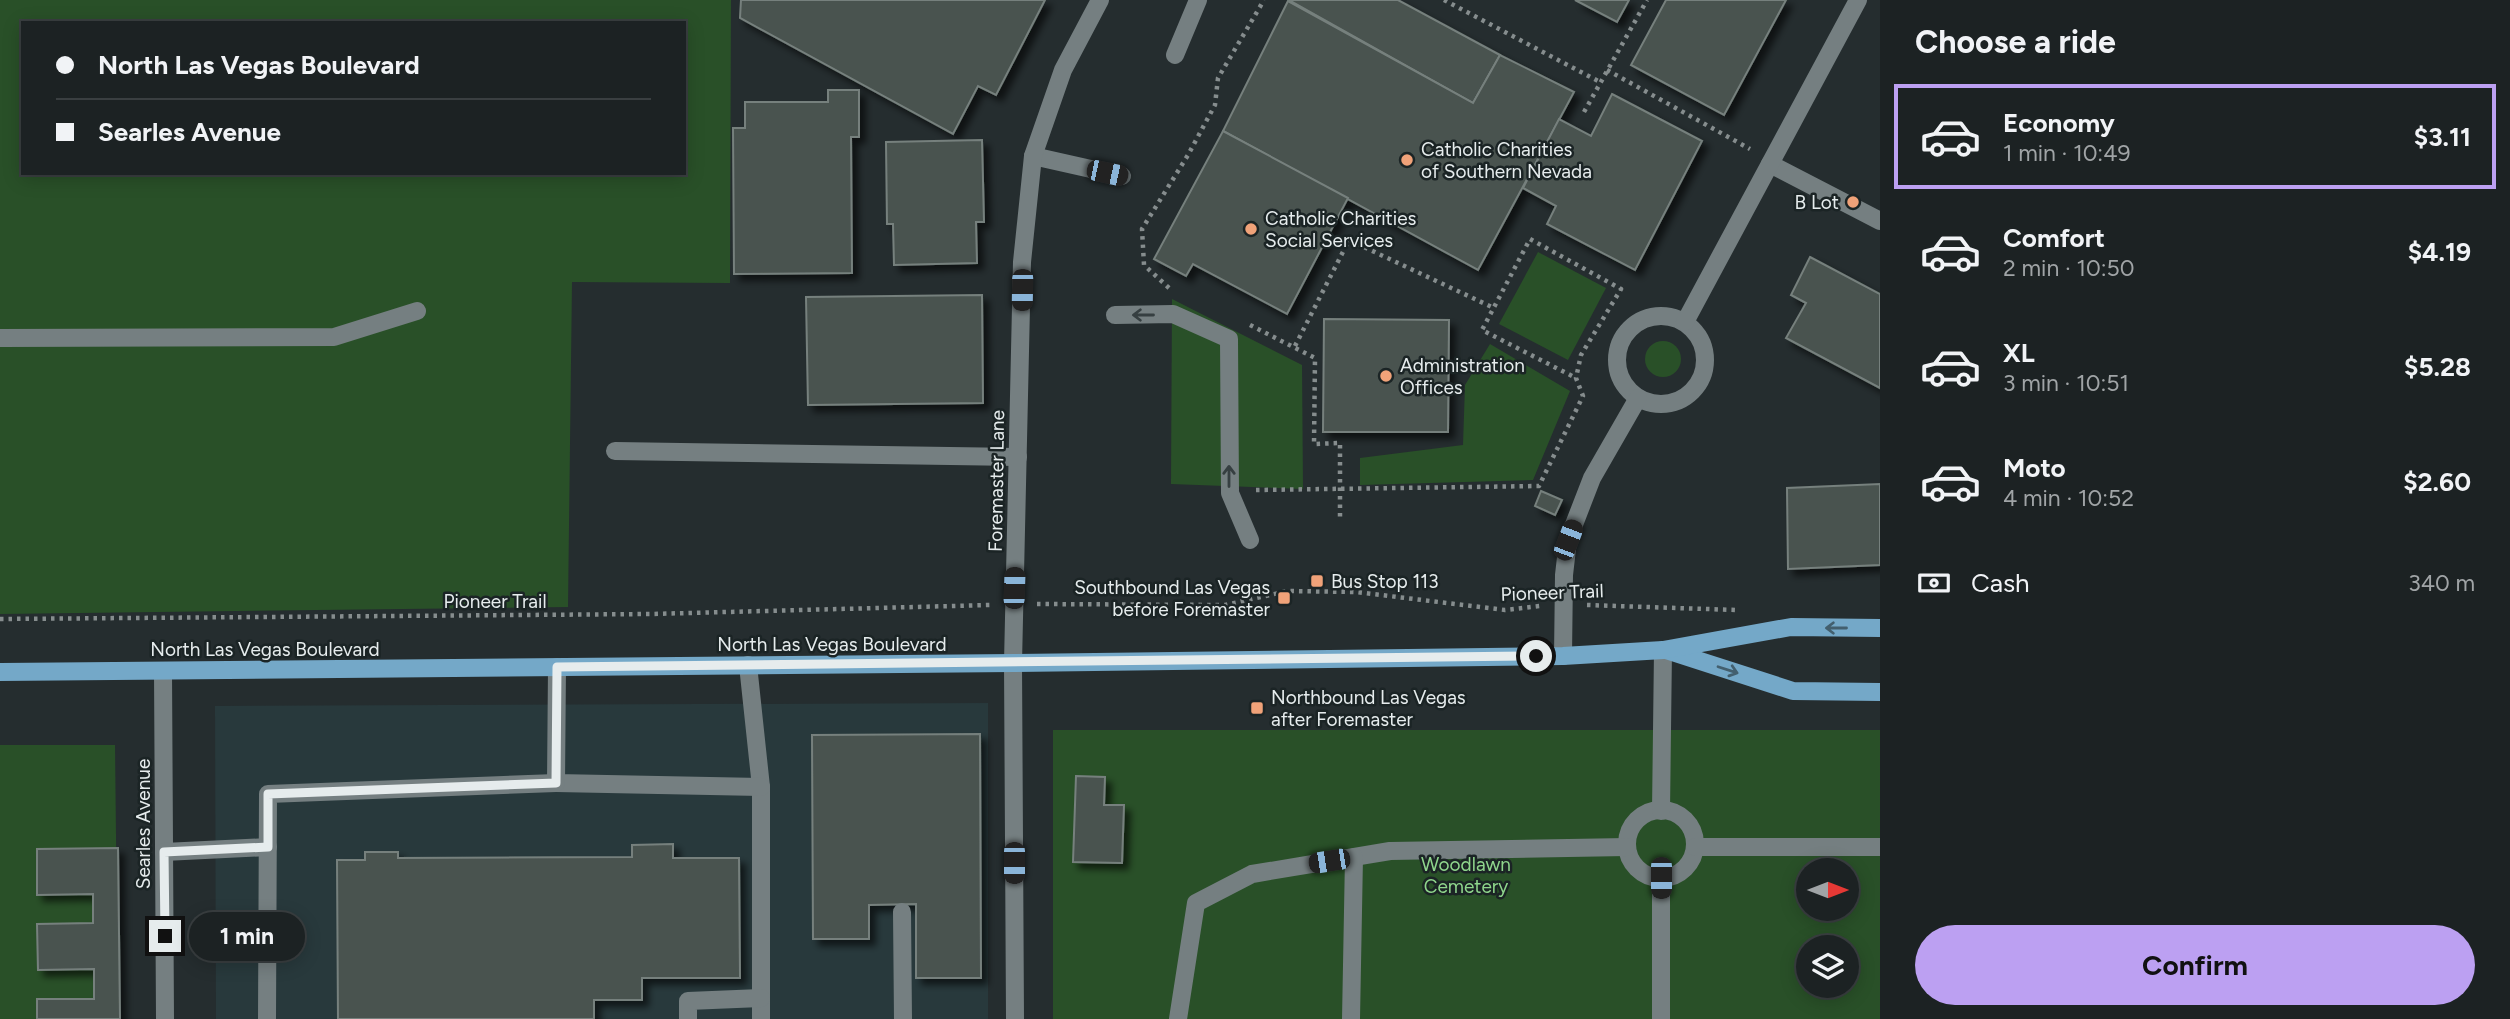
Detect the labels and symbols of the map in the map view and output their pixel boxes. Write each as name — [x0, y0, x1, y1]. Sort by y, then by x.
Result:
place label: Catholic Charities of Southern Nevada — [1421, 138, 1592, 183]
marker: Catholic Charities of Southern Nevada — [1399, 152, 1415, 168]
car — [1085, 158, 1130, 188]
place label: B Lot — [1795, 191, 1839, 214]
marker: B Lot — [1845, 194, 1861, 210]
place label: Catholic Charities Social Services — [1265, 207, 1417, 252]
marker: Catholic Charities Social Services — [1243, 221, 1259, 237]
car — [1012, 269, 1033, 311]
one-way arrow — [1132, 308, 1155, 321]
place label: Administration Offices — [1400, 354, 1525, 399]
marker: Administration Offices — [1378, 368, 1394, 384]
street label: Foremaster Lane — [984, 410, 1009, 552]
one-way arrow — [1222, 464, 1236, 487]
car — [1551, 517, 1586, 563]
car — [1003, 567, 1026, 609]
place label: Bus Stop 113 — [1331, 570, 1439, 593]
marker: Bus Stop 113 — [1309, 573, 1325, 589]
place label: Southbound Las Vegas before Foremaster — [1074, 576, 1271, 621]
street label: Pioneer Trail — [1500, 579, 1604, 606]
street label: Pioneer Trail — [443, 590, 547, 613]
marker: Southbound Las Vegas before Foremaster — [1276, 590, 1292, 606]
one-way arrow — [1824, 621, 1847, 635]
street label: North Las Vegas Boulevard — [717, 633, 947, 656]
street label: North Las Vegas Boulevard — [150, 638, 380, 661]
route start — [1520, 640, 1552, 672]
one-way arrow — [1717, 665, 1739, 678]
place label: Northbound Las Vegas after Foremaster — [1271, 686, 1466, 731]
marker: Northbound Las Vegas after Foremaster — [1249, 700, 1265, 716]
street label: Searles Avenue — [132, 759, 155, 889]
car — [1004, 842, 1025, 884]
car — [1307, 847, 1352, 875]
park label: Woodlawn Cemetery — [1421, 853, 1511, 898]
car — [1651, 857, 1672, 899]
north arrow — [1796, 858, 1858, 920]
callout: 1 min — [190, 912, 305, 960]
route end — [149, 920, 181, 952]

